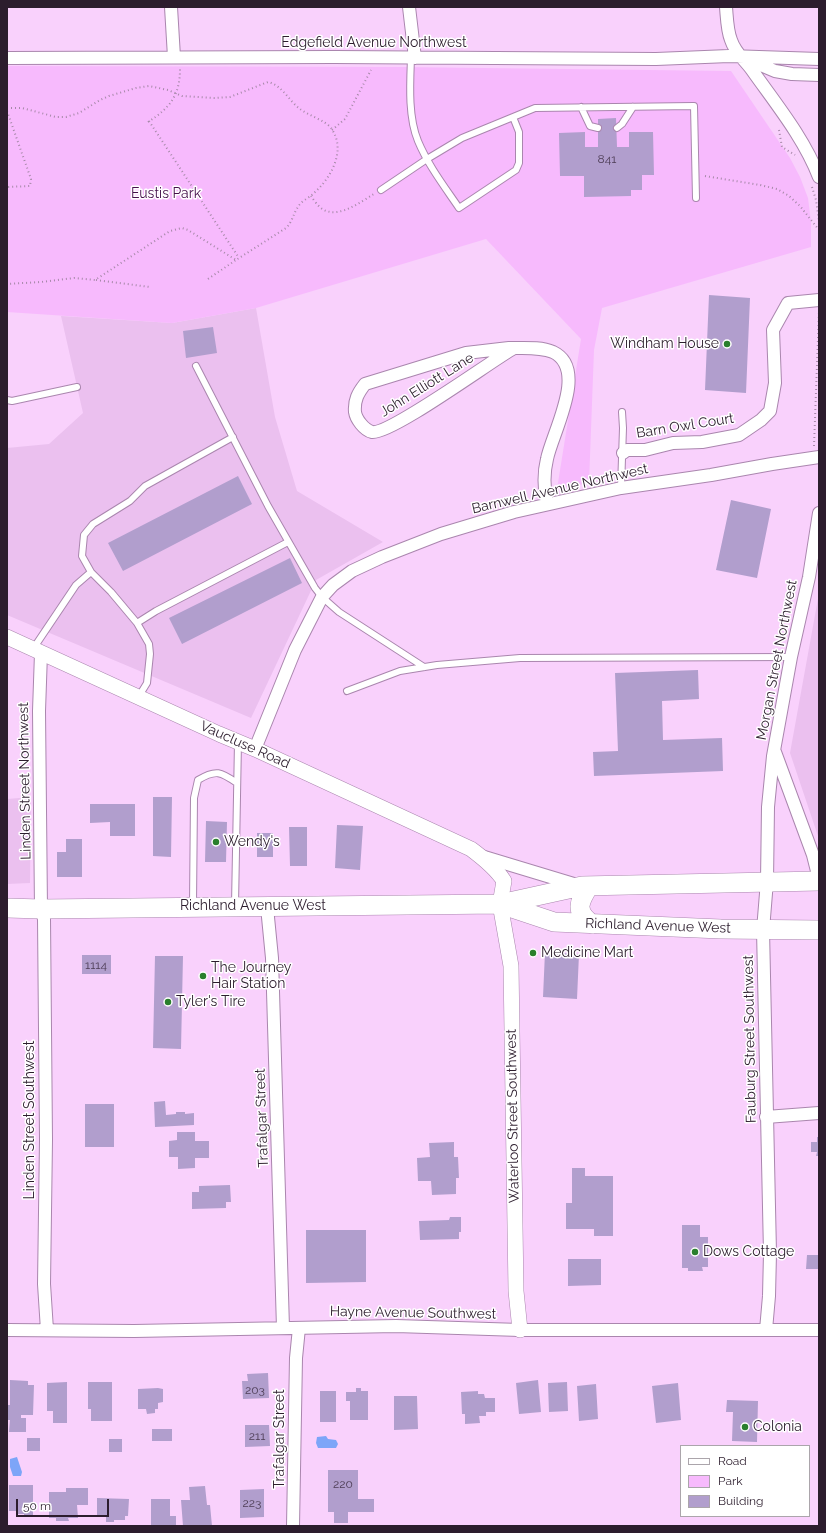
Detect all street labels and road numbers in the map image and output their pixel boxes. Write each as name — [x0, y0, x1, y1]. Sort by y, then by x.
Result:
street label: Edgefield Avenue Northwest — [281, 35, 467, 51]
street label: John Elliott Lane — [377, 349, 477, 421]
street label: Barn Owl Court — [635, 410, 735, 442]
street label: Barnwell Avenue Northwest — [470, 461, 650, 517]
street label: Morgan Street Northwest — [753, 578, 801, 742]
street label: Linden Street Northwest — [15, 702, 35, 860]
street label: Vaucluse Road — [197, 718, 293, 772]
street label: Richland Avenue West — [180, 898, 326, 914]
street label: Richland Avenue West — [585, 915, 731, 937]
street label: Fauburg Street Southwest — [740, 955, 760, 1123]
street label: Waterloo Street Southwest — [503, 1029, 523, 1203]
street label: Linden Street Southwest — [22, 1040, 38, 1200]
street label: Trafalgar Street — [252, 1068, 272, 1168]
street label: Hayne Avenue Southwest — [330, 1303, 496, 1323]
street label: Trafalgar Street — [272, 1389, 288, 1489]

